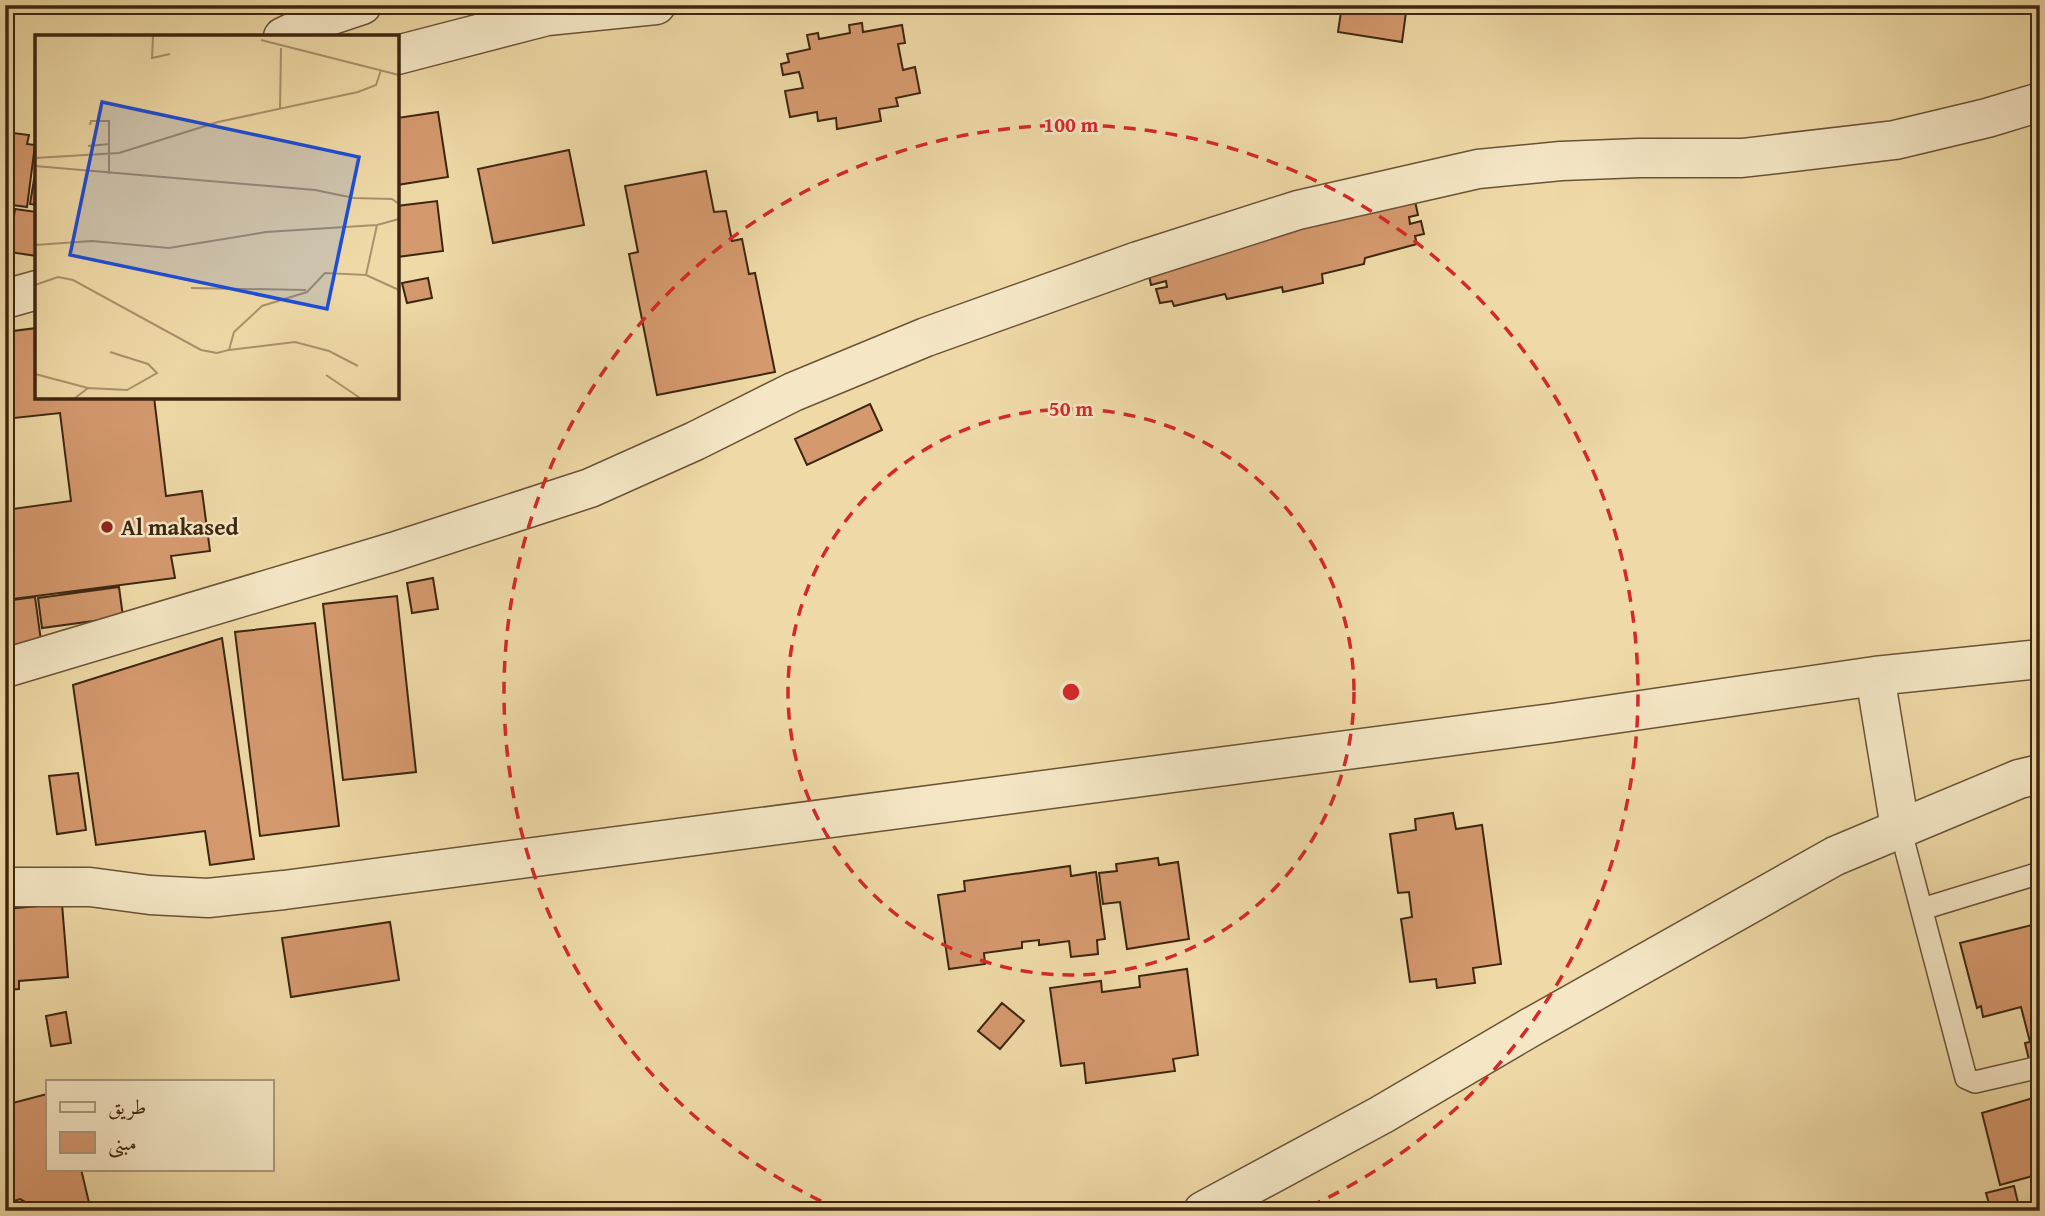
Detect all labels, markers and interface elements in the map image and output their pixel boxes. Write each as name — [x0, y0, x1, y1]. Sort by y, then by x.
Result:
inset map — [35, 35, 399, 399]
text: 100 m — [1043, 109, 1099, 140]
text: 50 m — [1049, 393, 1093, 424]
place label: Al makased — [121, 510, 239, 543]
marker: Al makased — [99, 519, 115, 535]
centre of rings — [1059, 680, 1083, 704]
legend — [46, 1080, 273, 1170]
text: طريق — [108, 1091, 146, 1122]
text: مبنى — [108, 1127, 137, 1158]

